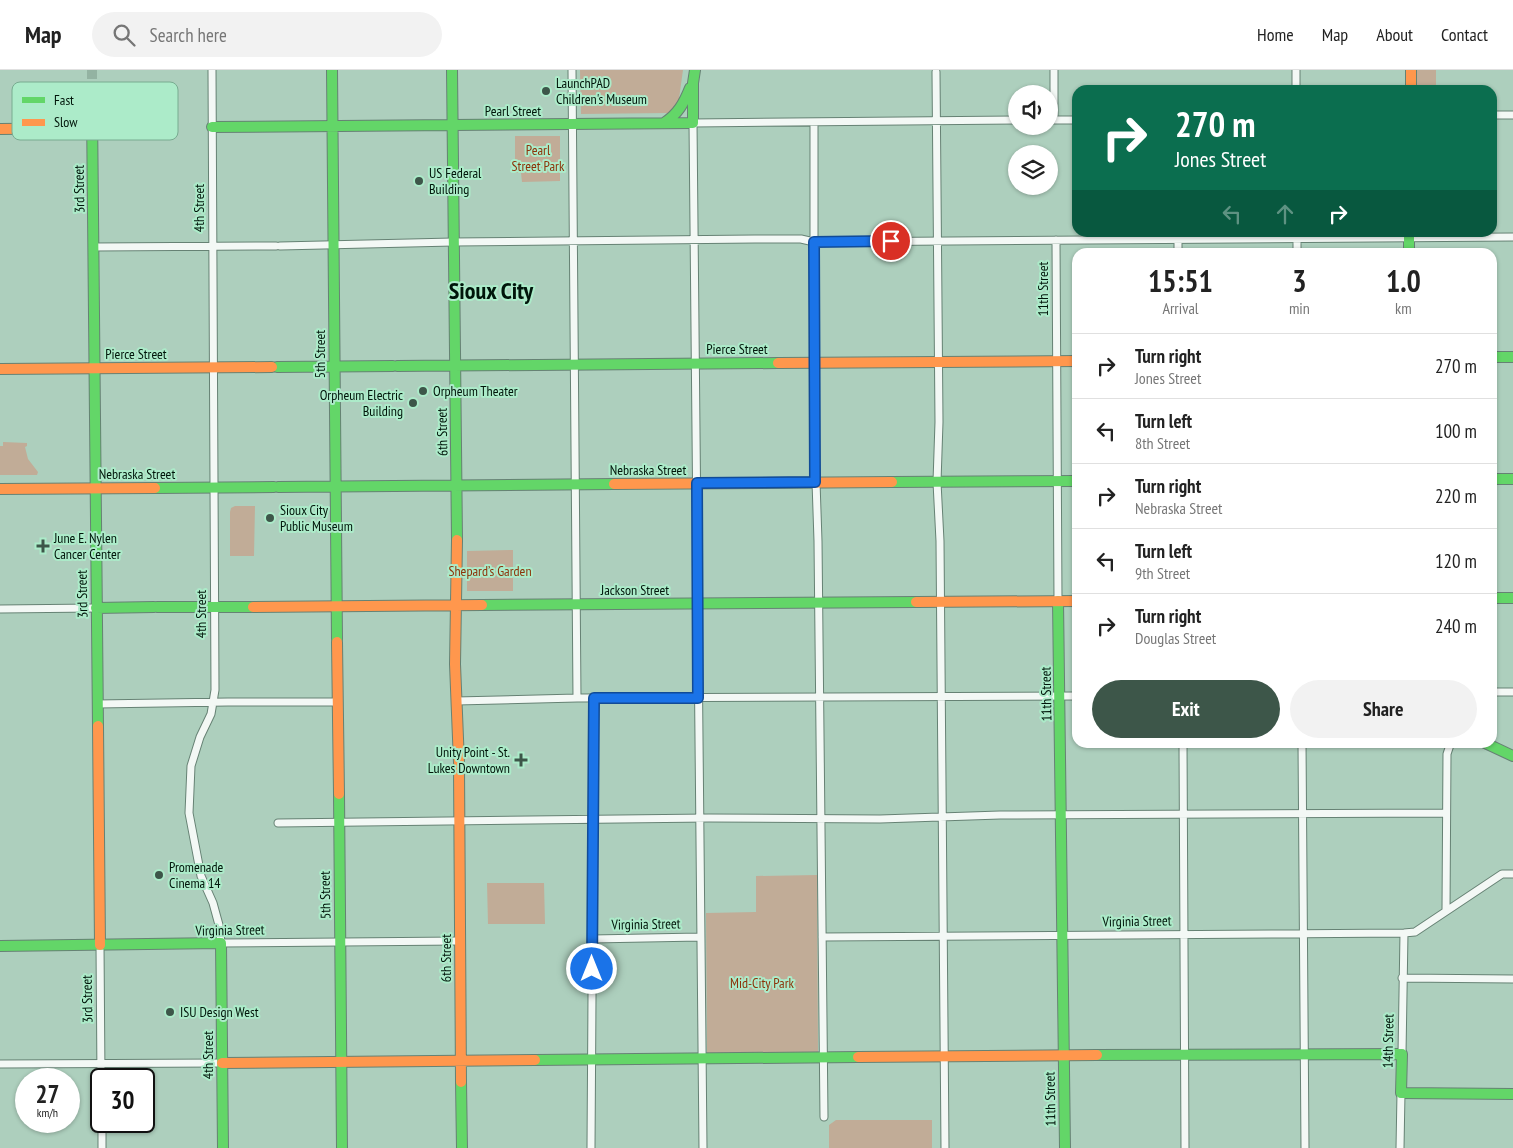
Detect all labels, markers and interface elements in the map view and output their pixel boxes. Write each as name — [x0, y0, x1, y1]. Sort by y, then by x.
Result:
search box — [92, 12, 442, 57]
text: Map — [25, 19, 62, 50]
icon: search — [110, 21, 138, 49]
text: Search here — [150, 23, 227, 47]
text: Home — [1257, 23, 1294, 46]
text: Map — [1322, 23, 1348, 46]
text: About — [1376, 23, 1413, 46]
text: Contact — [1441, 23, 1488, 46]
place label: LaunchPAD Children's Museum — [556, 74, 647, 108]
legend — [12, 82, 178, 140]
marker: LaunchPAD Children's Museum — [540, 85, 552, 97]
map controls — [1008, 85, 1058, 195]
button: sound — [1008, 85, 1058, 135]
text: Fast — [54, 91, 74, 109]
text: 270 m — [1175, 101, 1256, 147]
street label: Pearl Street — [485, 102, 541, 120]
icon: right — [1092, 105, 1157, 170]
text: Slow — [54, 113, 78, 131]
park label: Pearl Street Park — [512, 141, 565, 175]
button: layers — [1008, 145, 1058, 195]
text: Jones Street — [1175, 145, 1266, 173]
place label: US Federal Building — [429, 164, 482, 198]
street label: 3rd Street — [70, 165, 88, 213]
marker: US Federal Building — [413, 175, 425, 187]
street label: 4th Street — [190, 184, 208, 232]
icon: left — [1218, 200, 1246, 228]
icon: ahead — [1271, 200, 1299, 228]
icon: right — [1324, 200, 1352, 228]
pin — [870, 220, 912, 262]
icon: arrive — [877, 227, 905, 255]
text: 15:51 — [1148, 261, 1213, 300]
text: 3 — [1292, 261, 1307, 300]
text: 1.0 — [1386, 261, 1421, 300]
street label: 11th Street — [1034, 262, 1052, 316]
district label: Sioux City — [449, 275, 534, 306]
text: Arrival — [1162, 298, 1199, 318]
text: min — [1289, 298, 1310, 318]
text: km — [1395, 298, 1412, 318]
street label: 5th Street — [311, 330, 329, 378]
street label: Pierce Street — [706, 340, 768, 358]
text: Turn right — [1135, 344, 1201, 368]
street label: Pierce Street — [105, 345, 167, 363]
icon: right — [1092, 352, 1120, 380]
text: 270 m — [1435, 354, 1477, 378]
text: Jones Street — [1135, 368, 1201, 388]
place label: Orpheum Theater — [433, 382, 518, 400]
marker: Orpheum Theater — [417, 385, 429, 397]
place label: Orpheum Electric Building — [320, 386, 403, 420]
marker: Orpheum Electric Building — [407, 397, 419, 409]
street label: 6th Street — [433, 408, 451, 456]
text: Turn left — [1135, 409, 1192, 433]
icon: left — [1092, 417, 1120, 445]
text: 100 m — [1435, 419, 1477, 443]
text: 8th Street — [1135, 433, 1190, 453]
street label: Nebraska Street — [610, 461, 686, 479]
street label: Nebraska Street — [99, 465, 175, 483]
text: Turn right — [1135, 474, 1201, 498]
icon: right — [1092, 482, 1120, 510]
text: 220 m — [1435, 484, 1477, 508]
text: Nebraska Street — [1135, 498, 1222, 518]
place label: Sioux City Public Museum — [280, 501, 353, 535]
marker: Sioux City Public Museum — [264, 512, 276, 524]
place label: June E. Nylen Cancer Center — [53, 529, 121, 563]
marker: June E. Nylen Cancer Center — [36, 539, 50, 553]
text: Turn left — [1135, 539, 1192, 563]
icon: left — [1092, 547, 1120, 575]
text: 120 m — [1435, 549, 1477, 573]
park label: Shepard’s Garden — [448, 562, 532, 580]
text: 9th Street — [1135, 563, 1190, 583]
street label: 3rd Street — [73, 570, 91, 618]
street label: Jackson Street — [600, 581, 669, 599]
street label: 4th Street — [192, 590, 210, 638]
text: Turn right — [1135, 604, 1201, 628]
icon: right — [1092, 612, 1120, 640]
text: 240 m — [1435, 614, 1477, 638]
text: Douglas Street — [1135, 628, 1216, 648]
street label: 11th Street — [1037, 666, 1055, 721]
button: Exit — [1092, 680, 1280, 738]
button: Share — [1290, 680, 1477, 738]
place label: Unity Point - St. Lukes Downtown — [428, 743, 510, 777]
marker: Unity Point - St. Lukes Downtown — [514, 753, 528, 767]
place label: Promenade Cinema 14 — [169, 858, 224, 892]
marker: Promenade Cinema 14 — [153, 869, 165, 881]
street label: 5th Street — [316, 871, 334, 919]
street label: Virginia Street — [1101, 911, 1172, 931]
street label: Virginia Street — [610, 914, 681, 934]
street label: Virginia Street — [194, 920, 265, 940]
street label: 6th Street — [437, 934, 455, 982]
position arrow — [565, 942, 617, 994]
park label: Mid-City Park — [730, 974, 795, 992]
street label: 3rd Street — [78, 975, 96, 1023]
place label: ISU Design West — [180, 1003, 259, 1021]
marker: ISU Design West — [164, 1006, 176, 1018]
street label: 14th Street — [1379, 1013, 1397, 1068]
street label: 4th Street — [199, 1031, 217, 1079]
speed limit sign: 30 — [90, 1068, 155, 1133]
street label: 11th Street — [1041, 1071, 1059, 1126]
text: 27 — [36, 1078, 59, 1110]
text: km/h — [37, 1105, 58, 1120]

